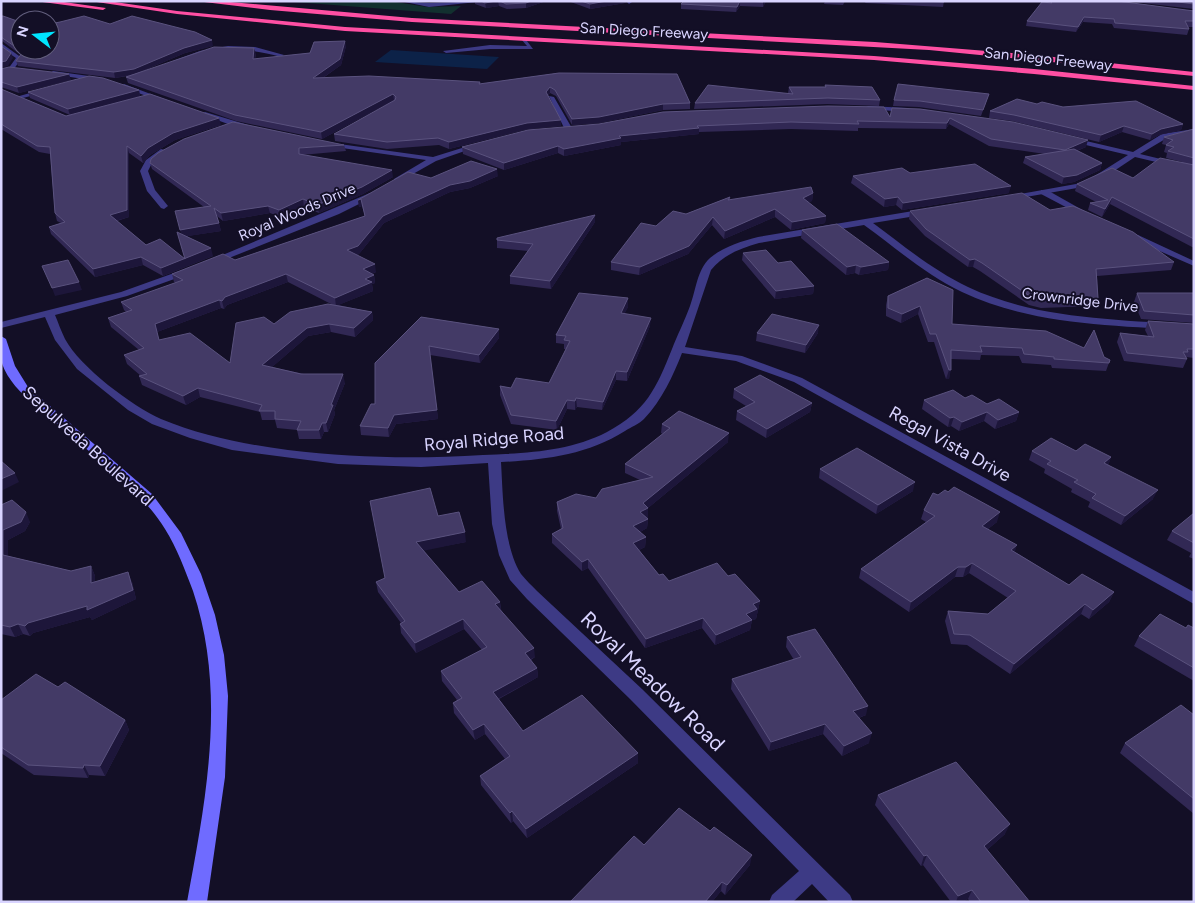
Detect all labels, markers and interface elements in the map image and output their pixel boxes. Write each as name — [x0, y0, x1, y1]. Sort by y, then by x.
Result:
north arrow — [10, 10, 60, 60]
street label: San Diego Freeway — [579, 19, 709, 43]
text: N — [13, 24, 33, 39]
street label: San Diego Freeway — [983, 43, 1113, 75]
street label: Royal Woods Drive — [236, 179, 358, 245]
street label: Crownridge Drive — [1021, 284, 1139, 316]
street label: Sepulveda Boulevard — [18, 381, 158, 511]
street label: Regal Vista Drive — [885, 401, 1015, 487]
street label: Royal Ridge Road — [423, 422, 565, 456]
street label: Royal Meadow Road — [576, 606, 730, 756]

